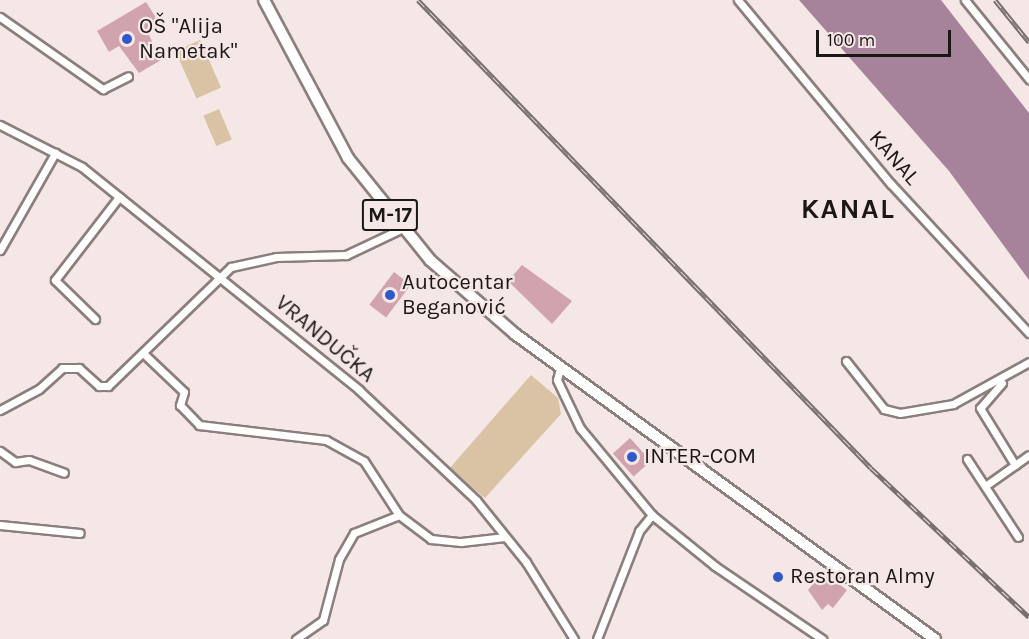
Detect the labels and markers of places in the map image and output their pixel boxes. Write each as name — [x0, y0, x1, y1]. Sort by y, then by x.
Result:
place label: OŠ "Alija Nametak" — [139, 13, 238, 64]
marker: OŠ "Alija Nametak" — [120, 32, 134, 46]
place label: Autocentar Beganović — [402, 269, 513, 320]
marker: Autocentar Beganović — [383, 288, 397, 302]
place label: INTER-COM — [644, 444, 756, 470]
marker: INTER-COM — [625, 450, 639, 464]
place label: Restoran Almy — [790, 564, 935, 590]
marker: Restoran Almy — [771, 570, 785, 584]

